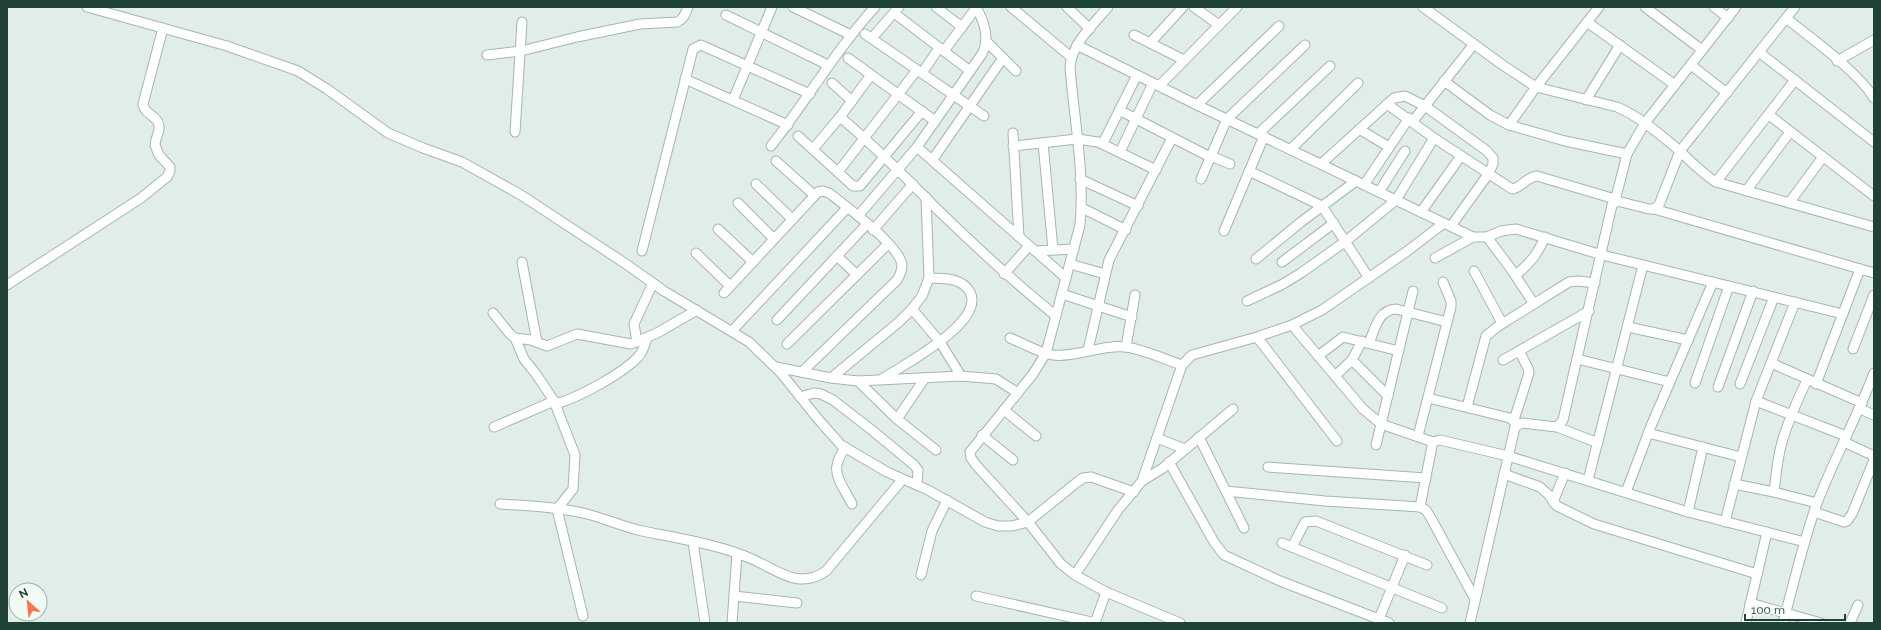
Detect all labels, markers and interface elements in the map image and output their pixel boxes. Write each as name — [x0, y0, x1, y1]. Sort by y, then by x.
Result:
north arrow — [8, 582, 48, 622]
text: N — [17, 586, 30, 601]
scale bar — [1745, 596, 1845, 622]
text: 100 m — [1751, 603, 1785, 617]

